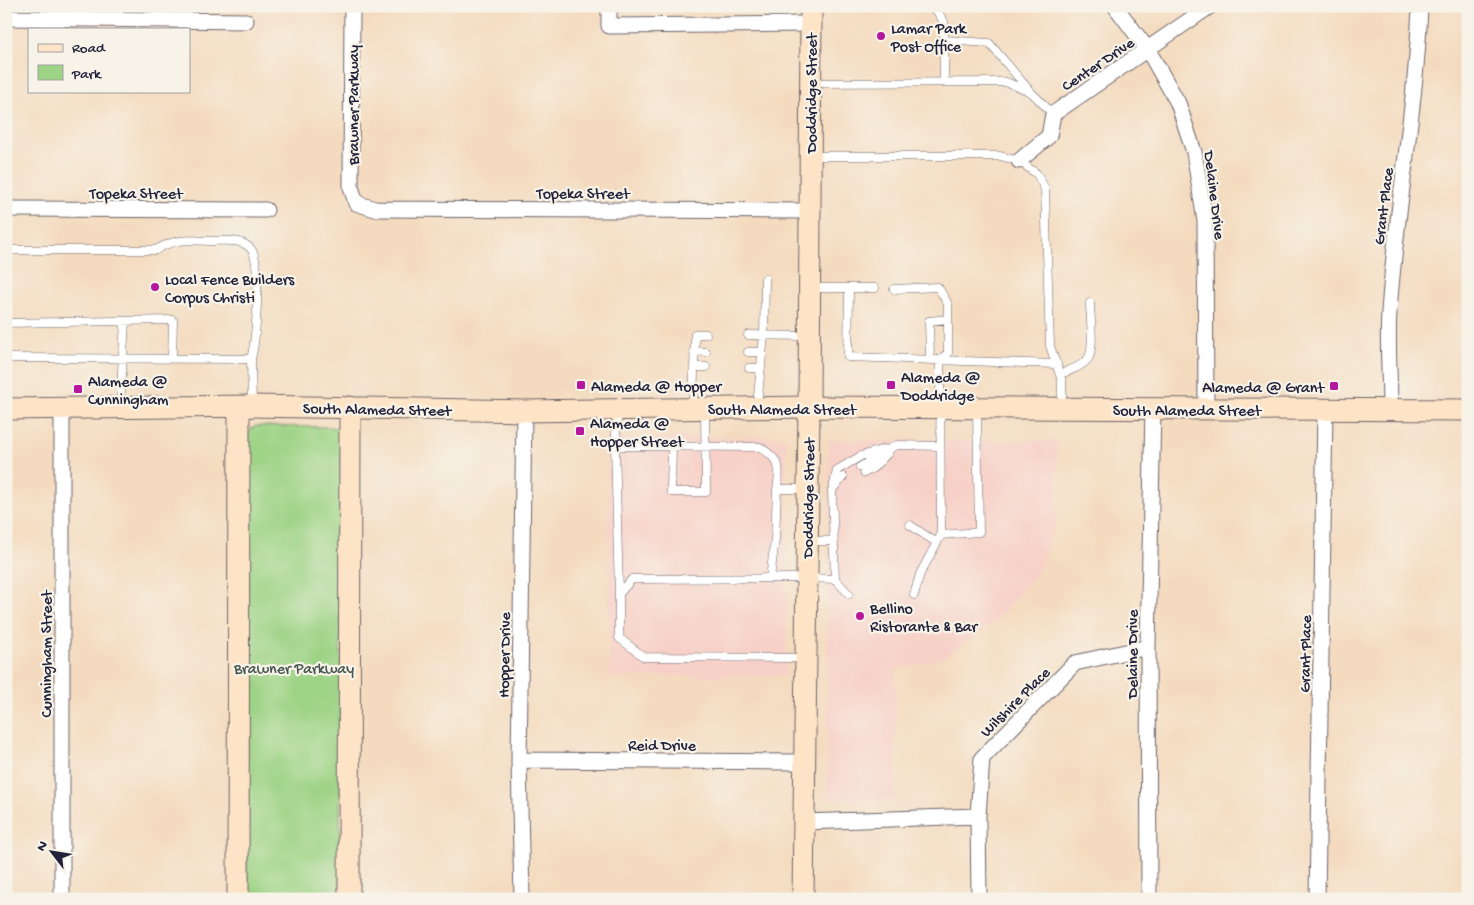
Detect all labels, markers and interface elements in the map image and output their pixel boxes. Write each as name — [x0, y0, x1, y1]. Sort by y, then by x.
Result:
place label: Lamar Park Post Office — [890, 21, 968, 58]
legend — [28, 28, 190, 92]
marker: Lamar Park Post Office — [875, 30, 887, 42]
street label: Doddridge Street — [804, 32, 823, 154]
street label: Center Drive — [1059, 34, 1140, 97]
text: Road — [72, 40, 106, 58]
street label: Brawner Parkway — [346, 45, 365, 166]
text: Park — [71, 66, 102, 84]
street label: Delaine Drive — [1198, 149, 1227, 242]
street label: Grant Place — [1371, 166, 1400, 246]
street label: Topeka Street — [88, 186, 184, 205]
street label: Topeka Street — [535, 186, 631, 205]
place label: Local Fence Builders Corpus Christi — [165, 272, 295, 309]
marker: Local Fence Builders Corpus Christi — [149, 281, 161, 293]
place label: Alameda @ Doddridge — [900, 370, 981, 407]
place label: Alameda @ Cunningham — [88, 374, 169, 411]
marker: Alameda @ Hopper — [575, 379, 587, 391]
place label: Alameda @ Hopper — [591, 379, 723, 398]
marker: Alameda @ Doddridge — [885, 379, 897, 391]
place label: Alameda @ Grant — [1202, 380, 1325, 399]
marker: Alameda @ Grant — [1328, 380, 1340, 392]
marker: Alameda @ Cunningham — [72, 383, 84, 395]
street label: South Alameda Street — [303, 401, 453, 422]
street label: South Alameda Street — [708, 402, 858, 421]
street label: South Alameda Street — [1113, 403, 1263, 422]
place label: Alameda @ Hopper Street — [590, 416, 685, 453]
marker: Alameda @ Hopper Street — [574, 425, 586, 437]
street label: Doddridge Street — [800, 437, 821, 559]
street label: Cunningham Street — [39, 589, 58, 717]
place label: Bellino Ristorante & Bar — [869, 601, 979, 638]
street label: Delaine Drive — [1125, 609, 1144, 700]
marker: Bellino Ristorante & Bar — [854, 610, 866, 622]
street label: Hopper Drive — [496, 611, 517, 698]
street label: Grant Place — [1297, 614, 1318, 693]
park label: Brawner Parkway — [233, 661, 354, 680]
street label: Wilshire Place — [978, 664, 1056, 742]
street label: Reid Drive — [628, 738, 697, 757]
north arrow — [28, 828, 78, 878]
text: N — [33, 838, 53, 855]

